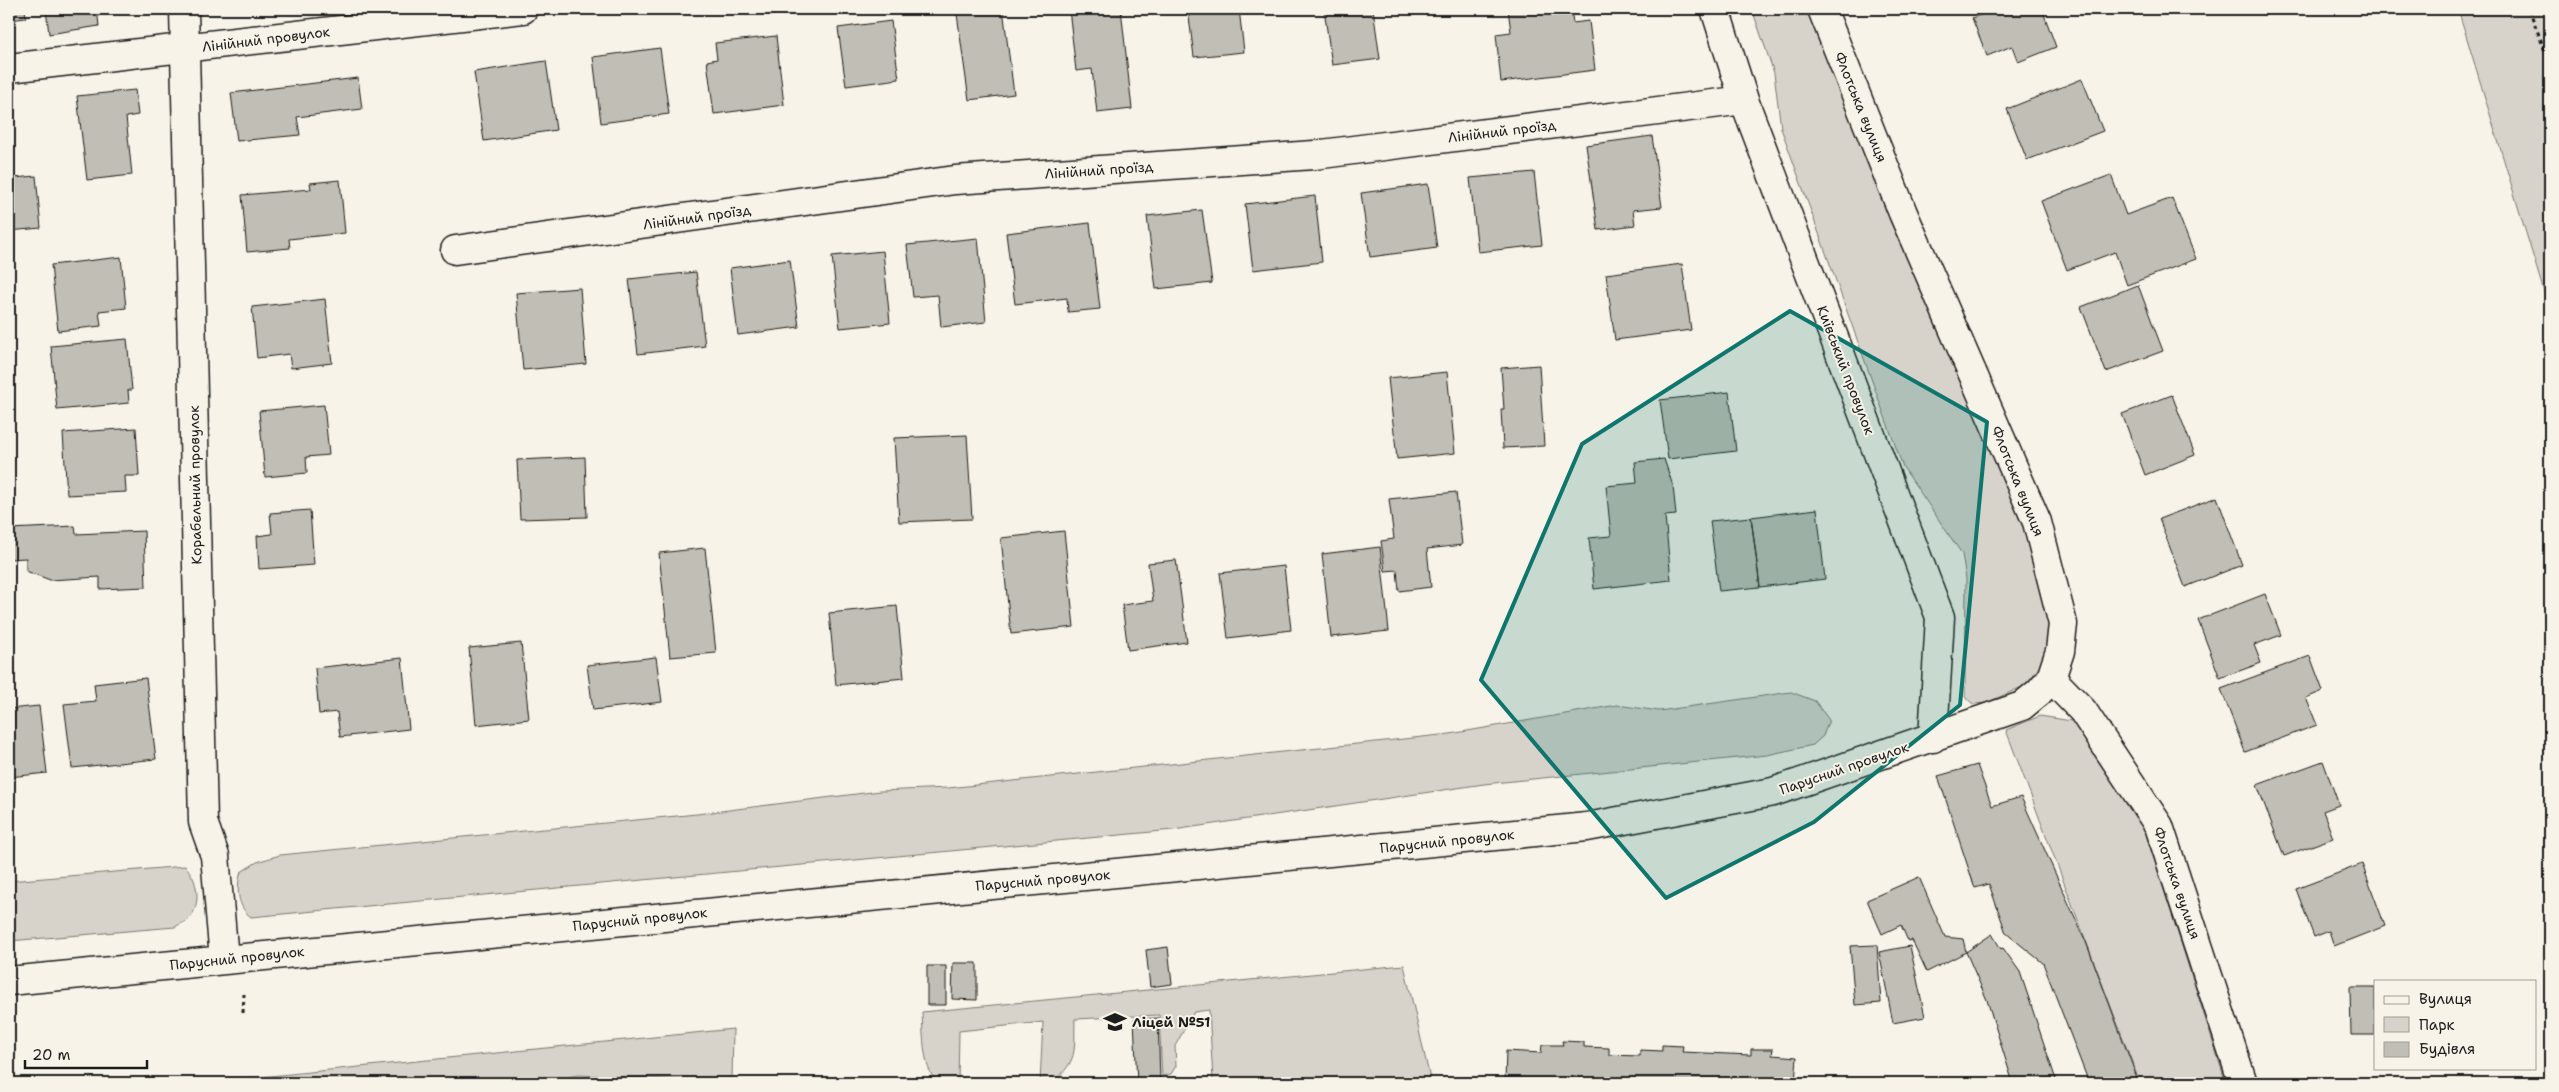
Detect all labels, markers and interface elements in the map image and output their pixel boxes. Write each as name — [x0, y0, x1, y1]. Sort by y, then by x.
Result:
street label: Лінійний провулок — [201, 22, 331, 56]
street label: Флотська вулиця — [1831, 49, 1891, 165]
street label: Лінійний проїзд — [1447, 115, 1557, 147]
street label: Лінійний проїзд — [1044, 157, 1154, 183]
street label: Лінійний проїзд — [642, 200, 752, 233]
street label: Київський провулок — [1813, 303, 1879, 438]
street label: Корабельний провулок — [185, 405, 205, 565]
street label: Флотська вулиця — [1988, 423, 2048, 539]
street label: Парусний провулок — [1777, 737, 1911, 799]
street label: Флотська вулиця — [2149, 824, 2205, 942]
street label: Парусний провулок — [1379, 825, 1516, 857]
street label: Парусний провулок — [975, 865, 1112, 895]
street label: Парусний провулок — [572, 903, 709, 935]
street label: Парусний провулок — [169, 942, 306, 974]
legend — [2374, 980, 2536, 1070]
text: Вулиця — [2419, 989, 2472, 1009]
school or university icon: Ліцей №51 — [1102, 1009, 1128, 1035]
place label: Ліцей №51 — [1132, 1013, 1210, 1031]
text: Парк — [2419, 1015, 2455, 1035]
scale bar — [25, 1037, 148, 1069]
text: Будівля — [2419, 1039, 2475, 1059]
text: 20 m — [32, 1045, 71, 1065]

